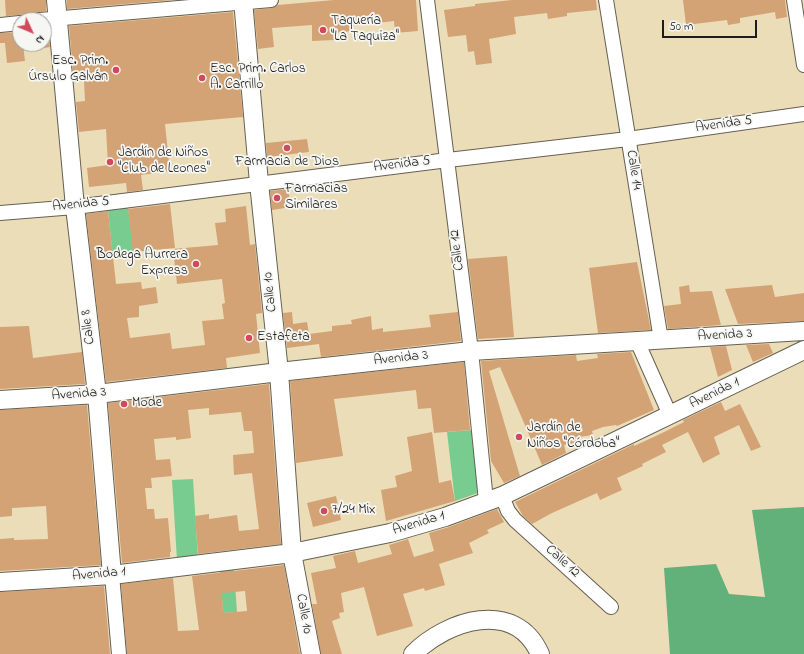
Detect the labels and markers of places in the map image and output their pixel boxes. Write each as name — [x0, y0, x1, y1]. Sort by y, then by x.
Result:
place label: Taquería "La Taquiza" — [331, 14, 399, 46]
marker: Taquería "La Taquiza" — [318, 25, 328, 35]
place label: Esc. Prim. Úrsulo Galván — [29, 54, 108, 86]
place label: Esc. Prim. Carlos A. Carrillo — [210, 62, 306, 94]
marker: Esc. Prim. Úrsulo Galván — [111, 65, 121, 75]
marker: Esc. Prim. Carlos A. Carrillo — [197, 73, 207, 83]
marker: Farmacia de Dios — [282, 143, 292, 153]
place label: Jardín de Niños "Club de Leones" — [118, 146, 210, 178]
place label: Farmacia de Dios — [235, 155, 339, 171]
marker: Jardín de Niños "Club de Leones" — [105, 157, 115, 167]
place label: Farmacias Similares — [285, 182, 348, 214]
marker: Farmacias Similares — [272, 193, 282, 203]
place label: Bodega Aurrera Express — [96, 248, 188, 280]
marker: Bodega Aurrera Express — [191, 259, 201, 269]
place label: Estafeta — [257, 330, 310, 346]
marker: Estafeta — [244, 333, 254, 343]
place label: Mode — [132, 396, 162, 412]
marker: Mode — [119, 399, 129, 409]
place label: Jardín de Niños "Córdoba" — [527, 421, 619, 454]
marker: Jardín de Niños "Córdoba" — [514, 432, 524, 442]
place label: 7/24 Mix — [332, 503, 376, 519]
marker: 7/24 Mix — [319, 506, 329, 516]

